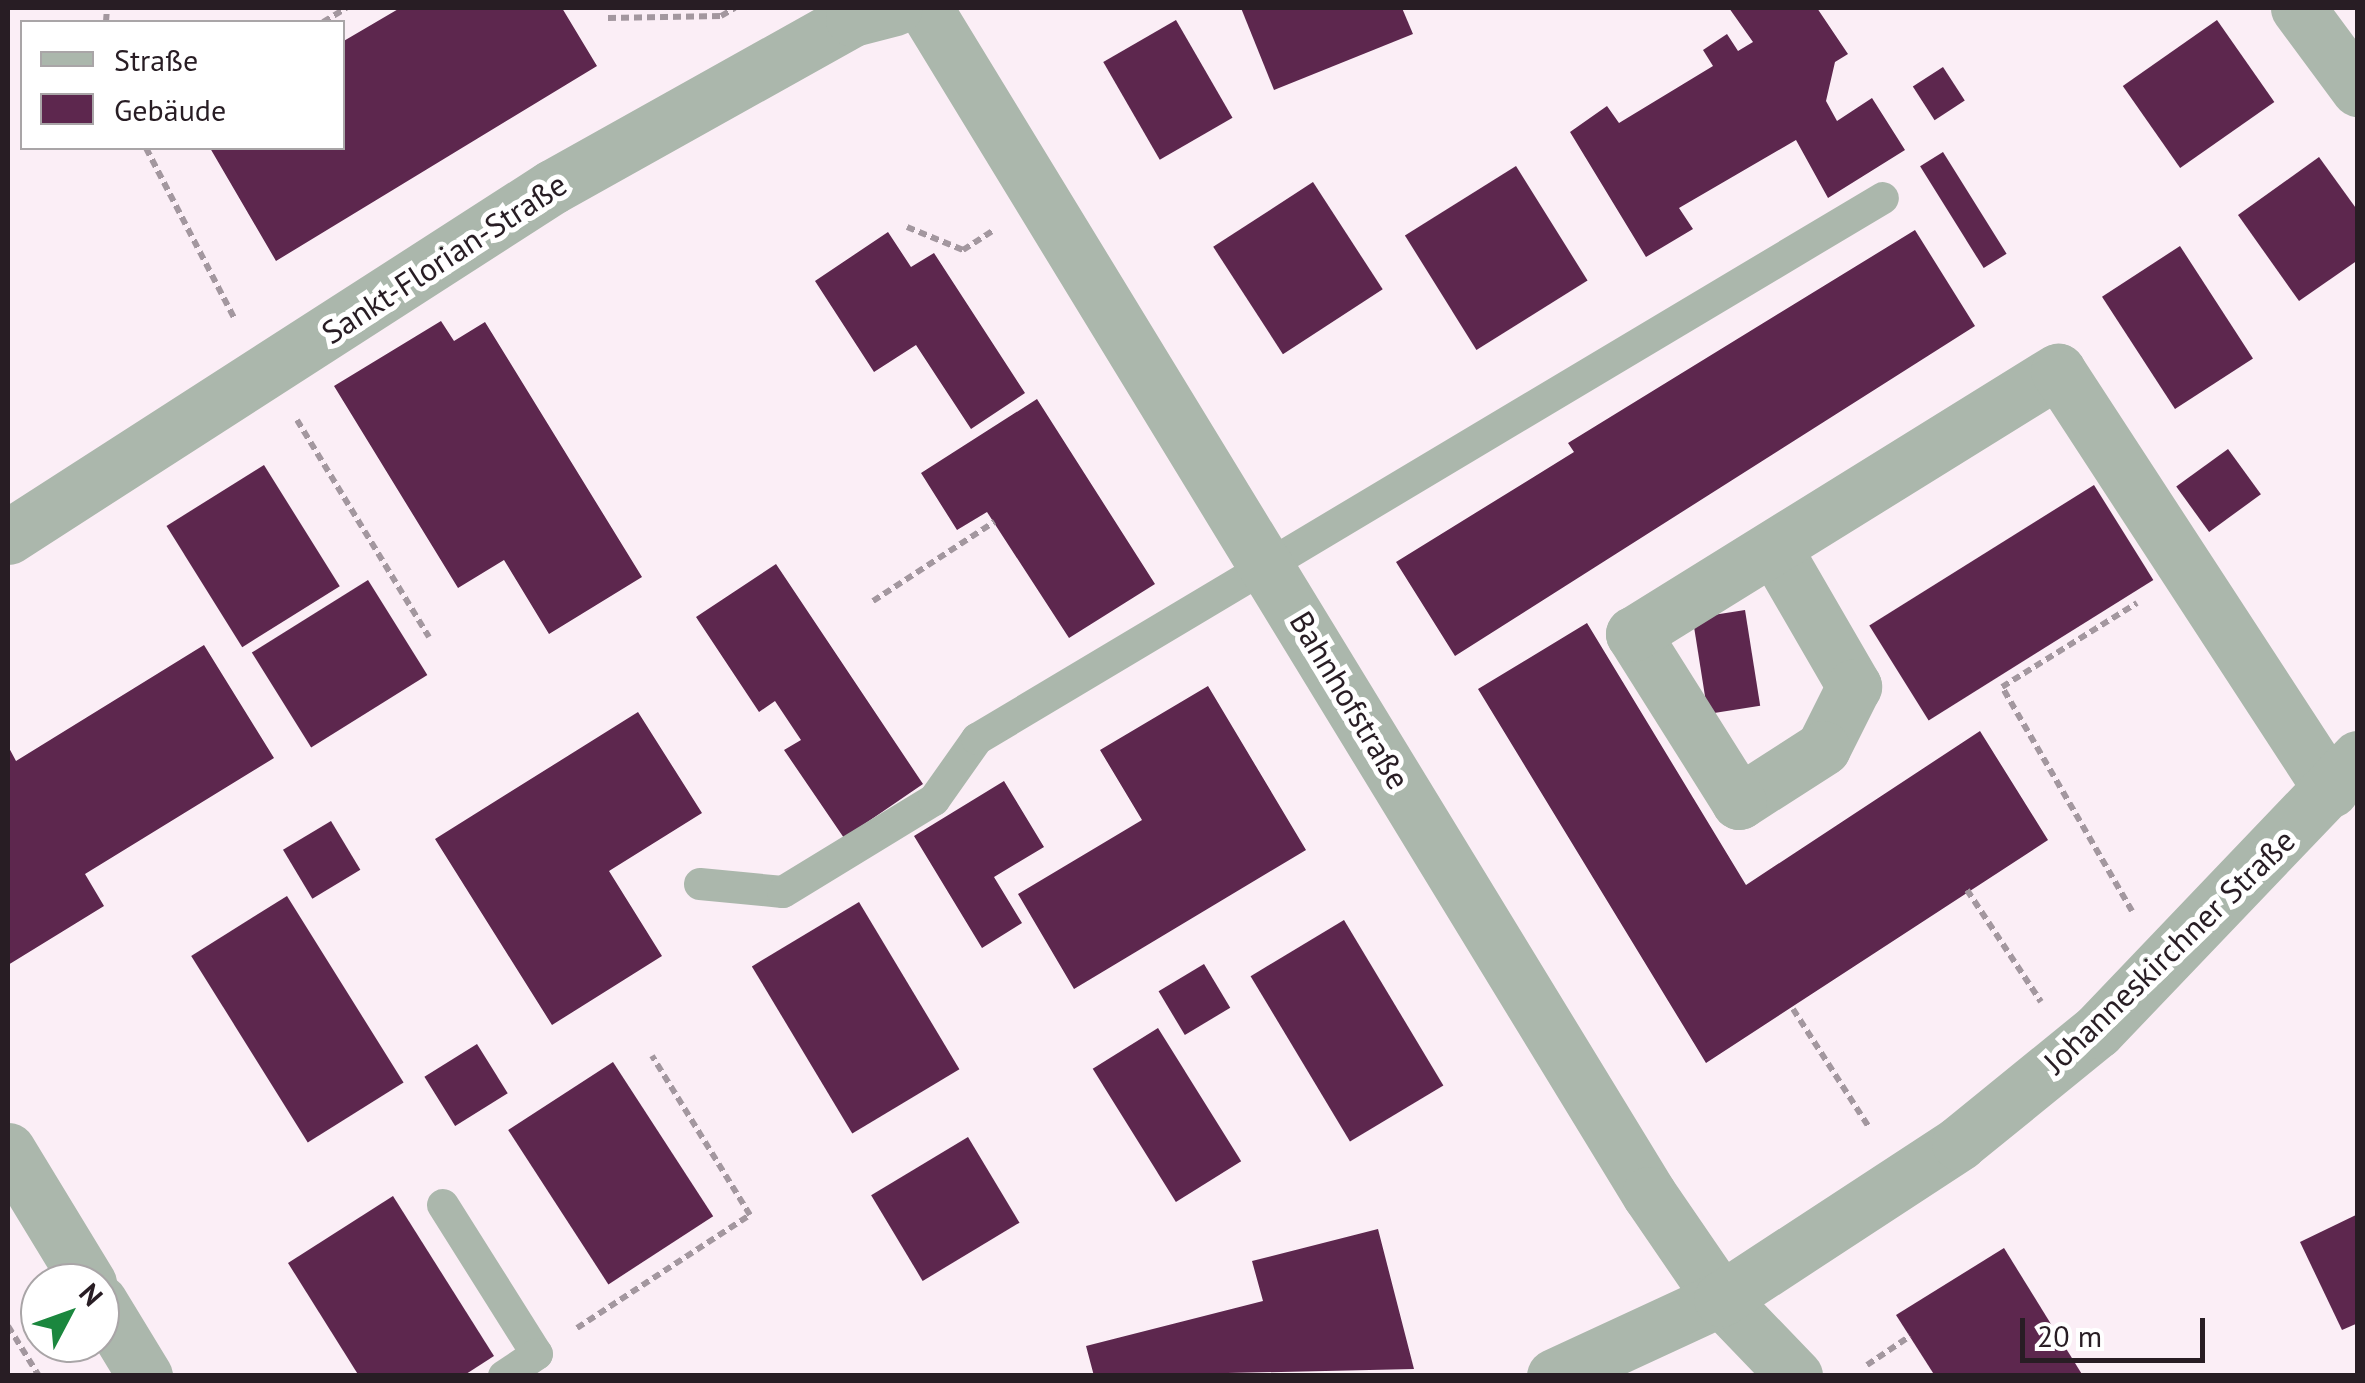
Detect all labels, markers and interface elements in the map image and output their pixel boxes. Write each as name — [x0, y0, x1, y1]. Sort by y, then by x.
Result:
legend — [20, 20, 345, 150]
text: Straße — [114, 40, 198, 79]
text: Gebäude — [114, 90, 226, 129]
street label: Sankt-Florian-Straße — [314, 164, 574, 352]
street label: Bahnhofstraße — [1282, 604, 1418, 796]
street label: Johanneskirchner Straße — [2035, 821, 2303, 1081]
north arrow — [20, 1263, 120, 1363]
text: N — [72, 1275, 112, 1313]
scale bar — [2025, 1298, 2210, 1360]
text: 20 m — [2037, 1316, 2102, 1355]

